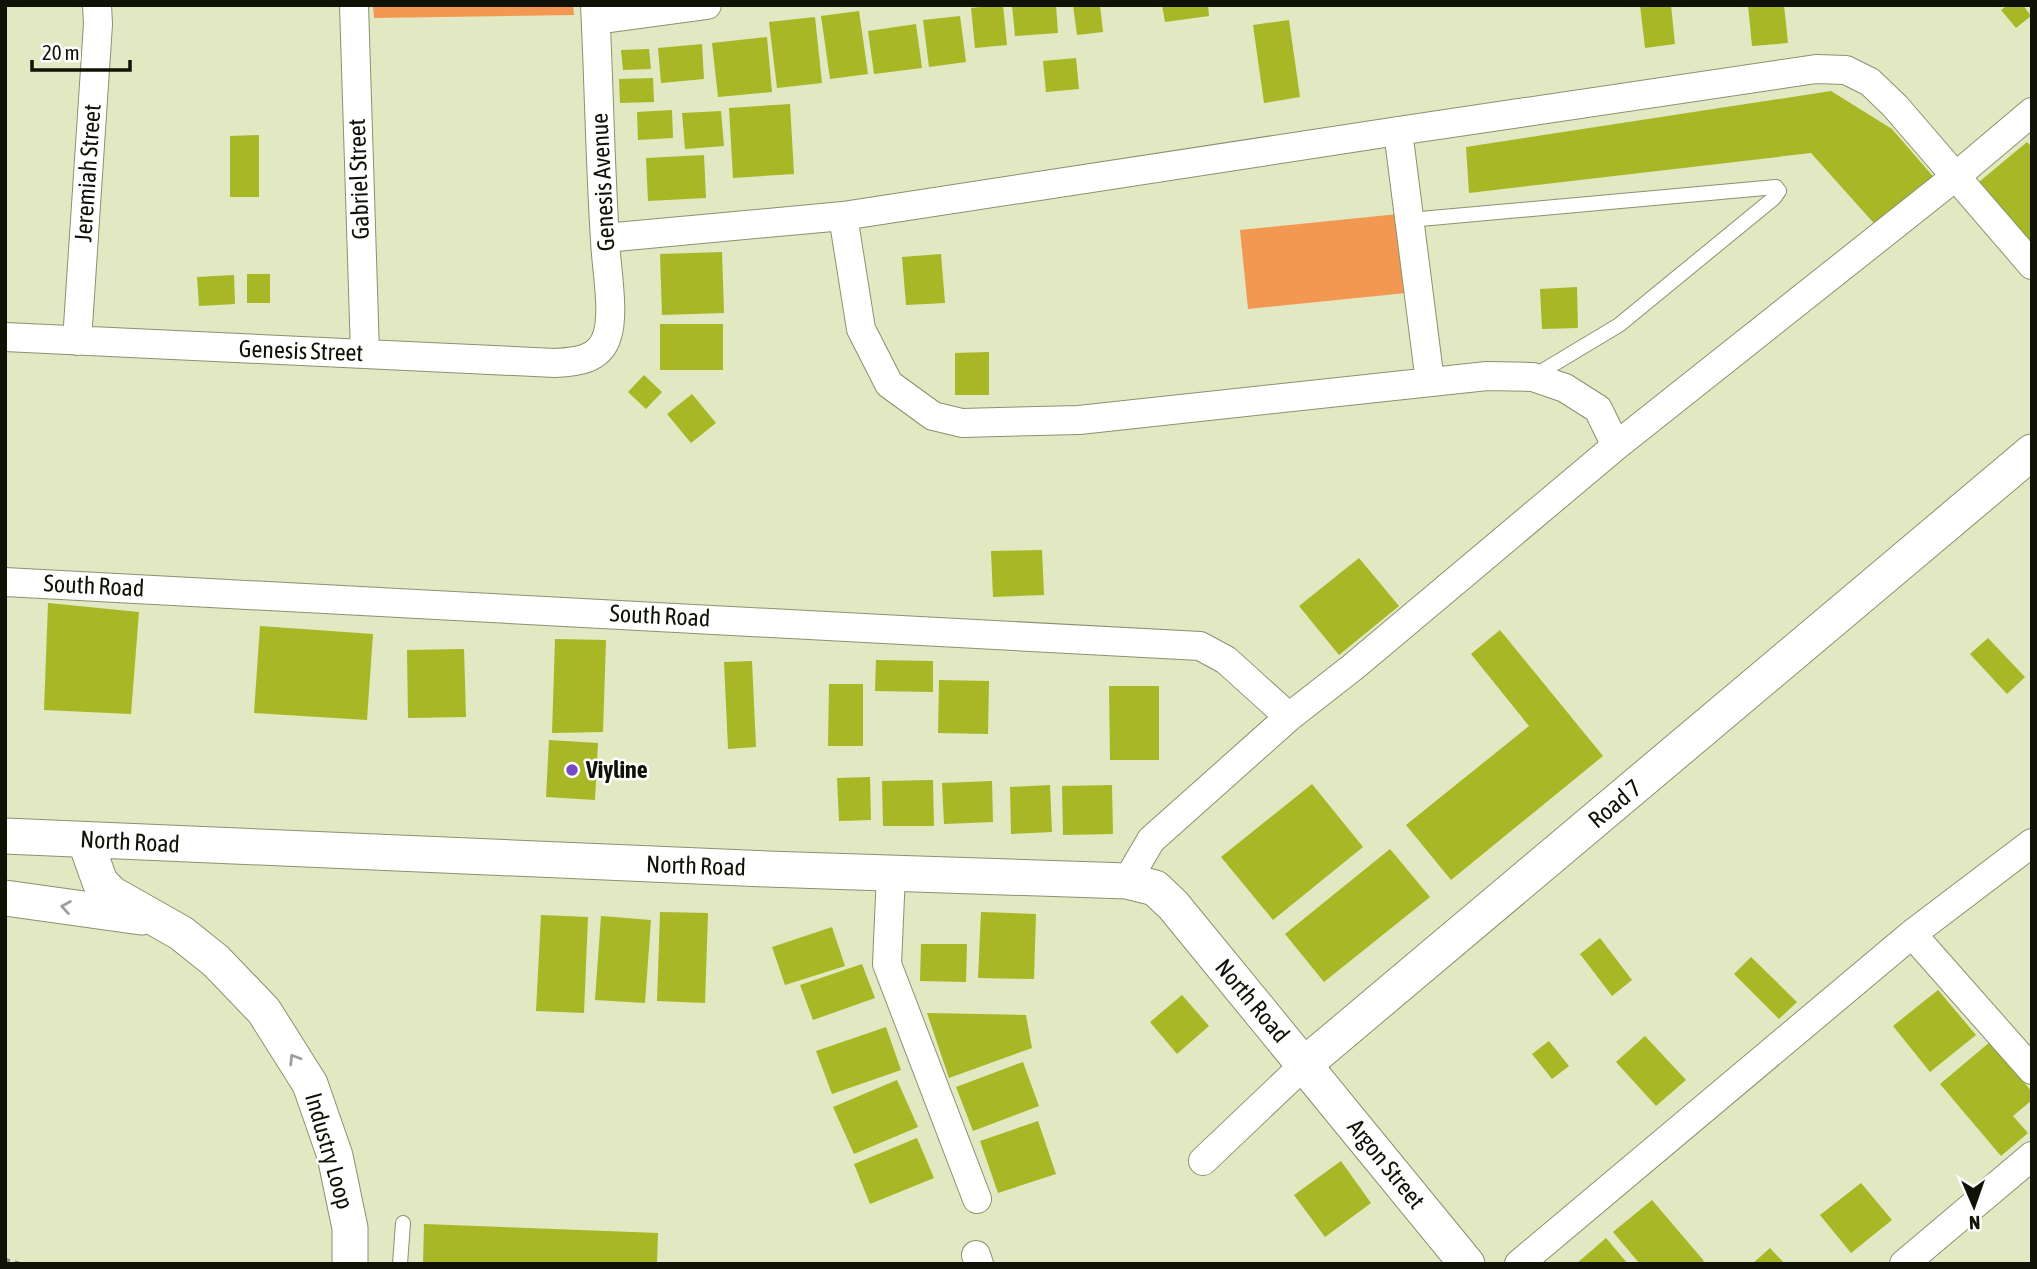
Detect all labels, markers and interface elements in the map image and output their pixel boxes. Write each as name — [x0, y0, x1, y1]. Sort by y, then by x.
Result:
scale bar — [32, 28, 130, 72]
text: 20 m — [42, 40, 80, 64]
street label: Jeremiah Street — [69, 103, 106, 243]
street label: Genesis Avenue — [585, 112, 620, 252]
street label: Gabriel Street — [343, 118, 374, 240]
street label: Genesis Street — [238, 335, 364, 366]
street label: South Road — [43, 569, 145, 602]
street label: South Road — [609, 599, 711, 632]
place label: Viyline — [585, 756, 648, 783]
marker: Viyline — [564, 762, 580, 778]
street label: Road 7 — [1583, 774, 1646, 833]
street label: North Road — [79, 825, 181, 858]
street label: North Road — [646, 850, 746, 881]
one-way arrow — [60, 899, 72, 914]
street label: North Road — [1210, 954, 1295, 1048]
one-way arrow — [290, 1053, 303, 1066]
street label: Industry Loop — [300, 1090, 359, 1212]
street label: Argon Street — [1342, 1114, 1431, 1214]
north arrow — [1939, 1171, 2009, 1241]
text: N — [1969, 1212, 1981, 1234]

